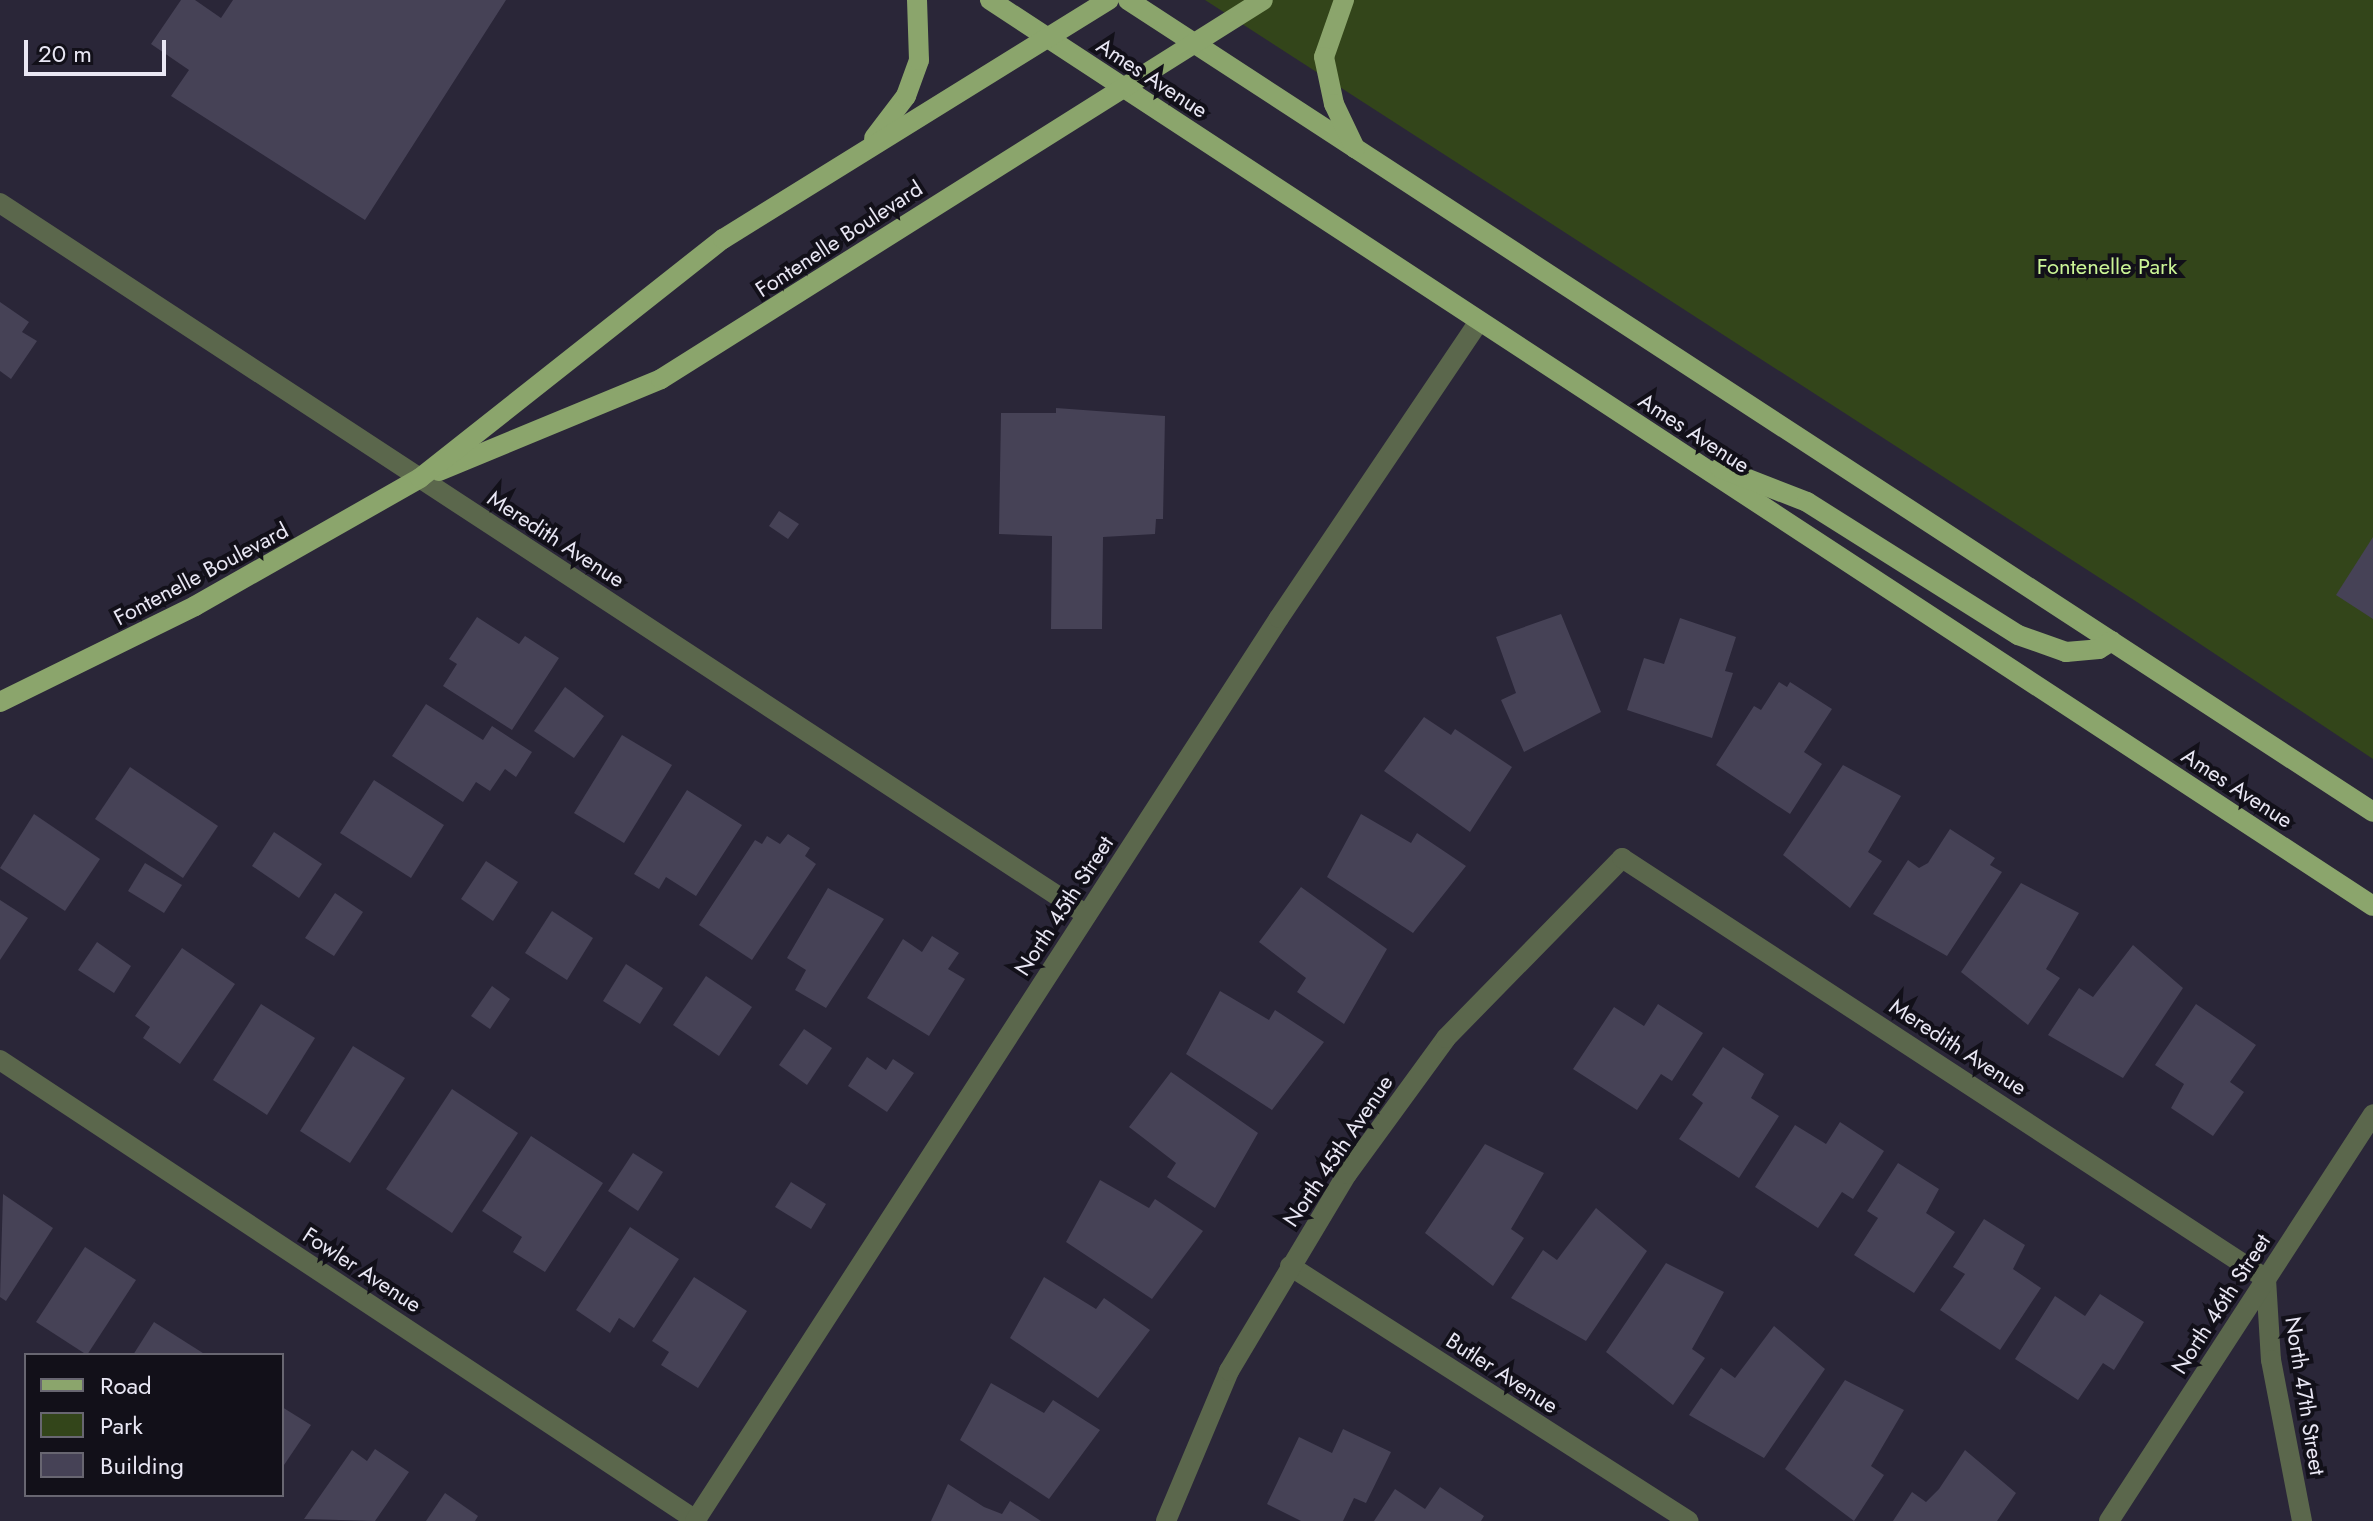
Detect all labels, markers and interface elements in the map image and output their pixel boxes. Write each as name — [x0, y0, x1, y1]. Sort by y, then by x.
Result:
scale bar — [28, 24, 170, 74]
street label: Ames Avenue — [1092, 32, 1212, 124]
text: 20 m — [38, 36, 92, 71]
street label: Fontenelle Boulevard — [751, 175, 927, 303]
park label: Fontenelle Park — [2037, 254, 2177, 280]
street label: Ames Avenue — [1634, 387, 1754, 479]
street label: Meredith Avenue — [483, 485, 629, 593]
street label: Fontenelle Boulevard — [109, 517, 293, 631]
street label: Ames Avenue — [2177, 742, 2297, 834]
street label: North 45th Street — [1009, 831, 1119, 981]
street label: Meredith Avenue — [1885, 993, 2031, 1101]
street label: North 45th Avenue — [1278, 1070, 1398, 1232]
street label: Fowler Avenue — [298, 1222, 426, 1318]
street label: North 46th Street — [2166, 1229, 2276, 1379]
street label: North 47th Street — [2279, 1315, 2331, 1477]
street label: Butler Avenue — [1441, 1327, 1563, 1419]
legend — [24, 1353, 284, 1497]
text: Road — [100, 1368, 152, 1403]
text: Park — [100, 1408, 143, 1443]
text: Building — [100, 1448, 184, 1483]

